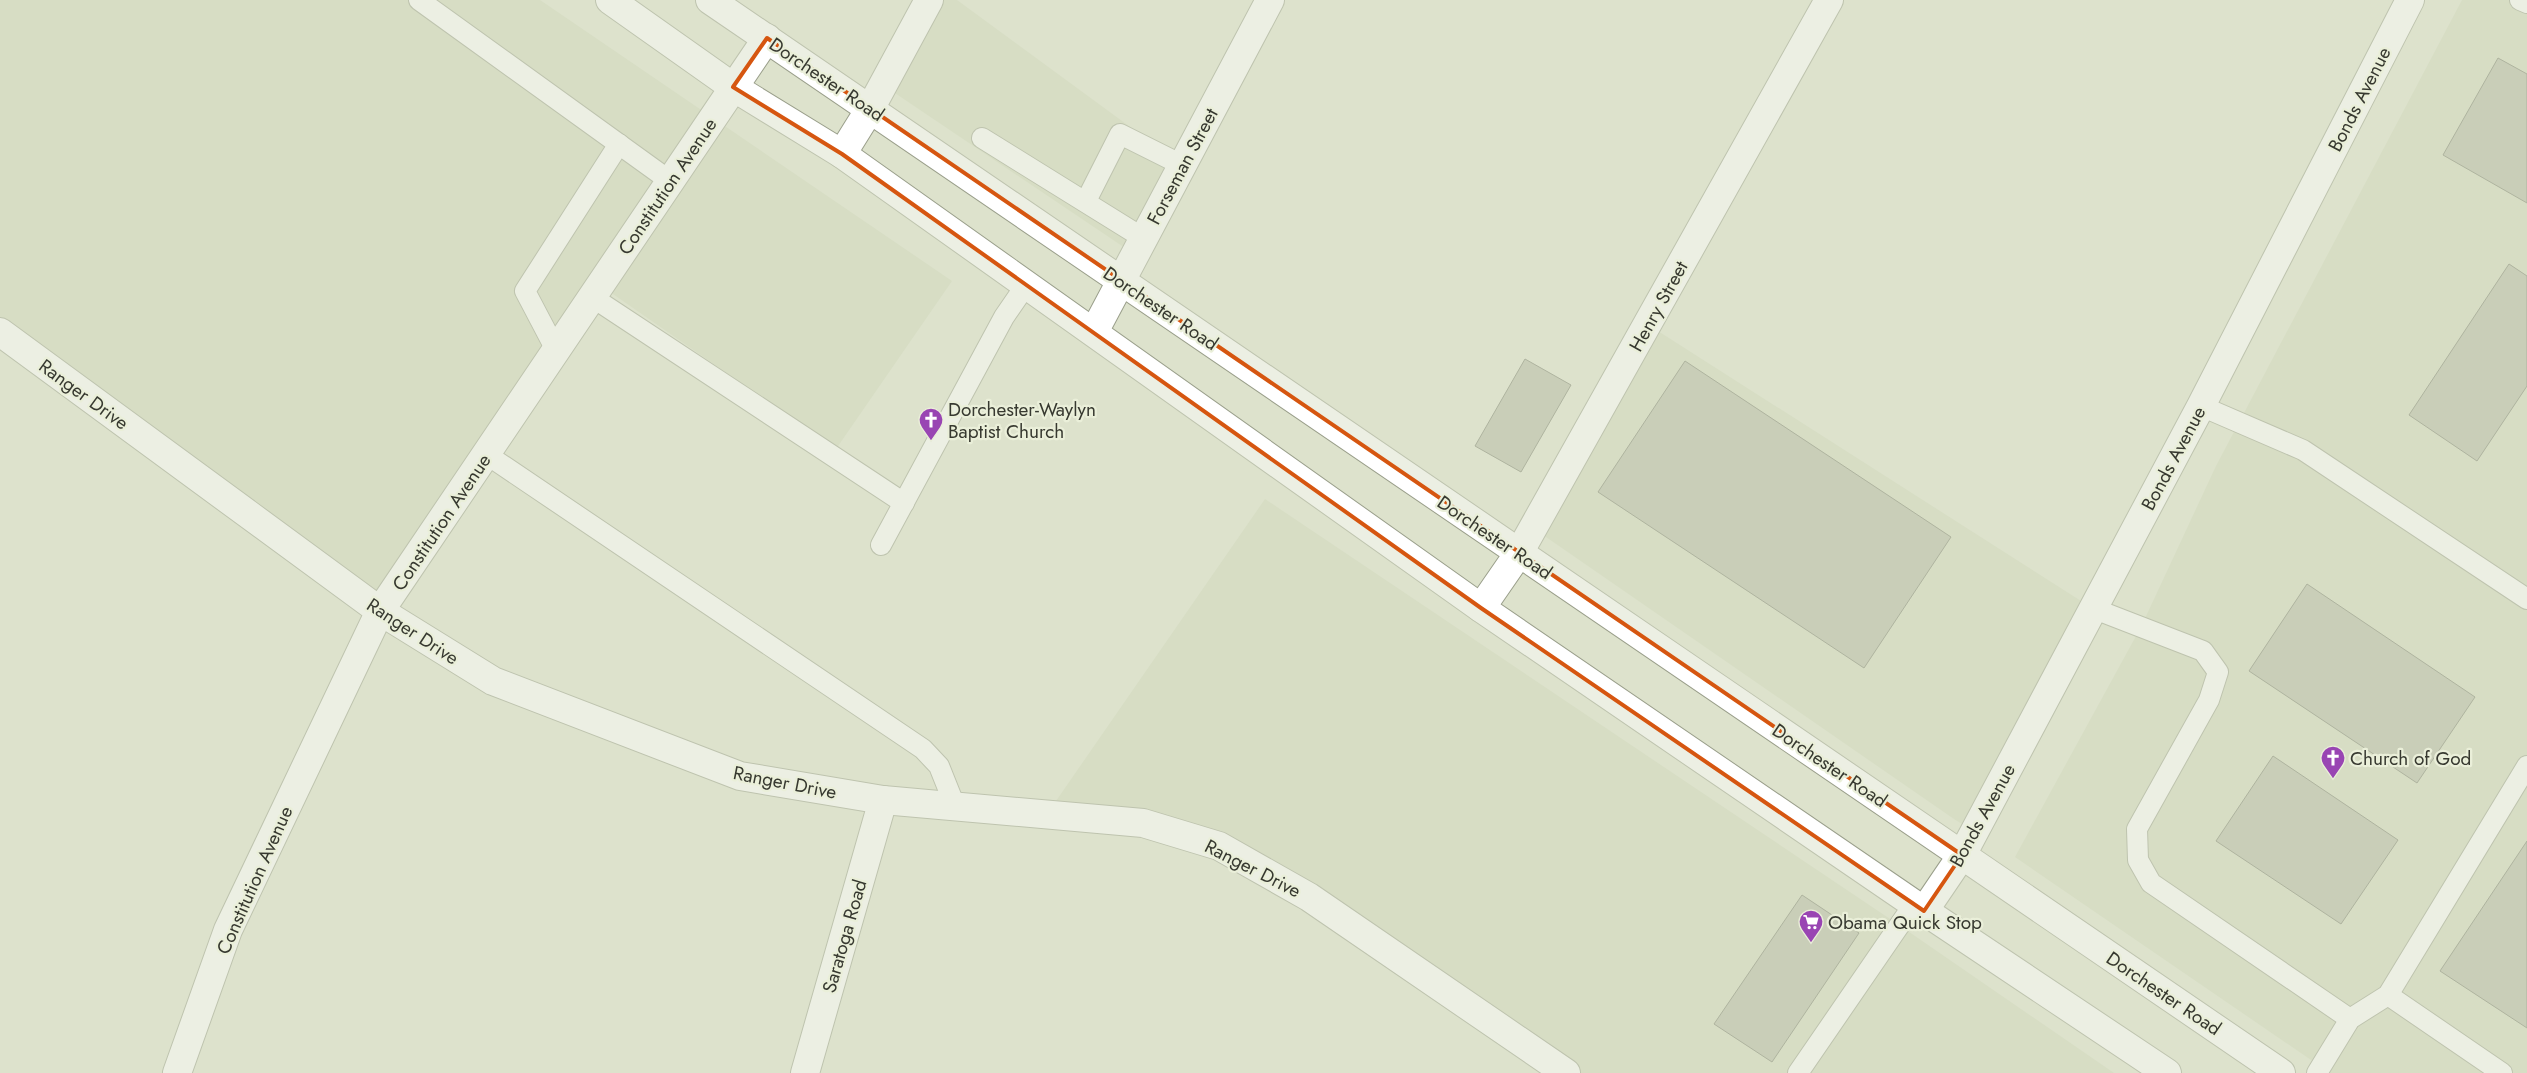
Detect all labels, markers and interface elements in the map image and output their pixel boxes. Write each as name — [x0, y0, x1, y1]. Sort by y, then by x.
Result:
street label: Dorchester Road — [764, 31, 890, 128]
street label: Bonds Avenue — [2321, 42, 2398, 156]
street label: Forseman Street — [1140, 103, 1225, 229]
street label: Constitution Avenue — [612, 112, 723, 260]
street label: Henry Street — [1622, 256, 1695, 356]
street label: Dorchester Road — [1098, 260, 1224, 357]
street label: Ranger Drive — [33, 353, 134, 436]
place label: Dorchester-Waylyn Baptist Church — [948, 396, 1096, 445]
street label: Bonds Avenue — [2135, 401, 2212, 515]
church icon: Dorchester-Waylyn Baptist Church — [918, 407, 944, 441]
street label: Constitution Avenue — [386, 448, 497, 596]
street label: Dorchester Road — [1432, 489, 1558, 586]
street label: Ranger Drive — [361, 592, 464, 671]
street label: Dorchester Road — [1767, 717, 1893, 814]
church icon: Church of God — [2320, 745, 2346, 779]
place label: Church of God — [2350, 745, 2471, 772]
street label: Ranger Drive — [731, 759, 839, 806]
street label: Bonds Avenue — [1943, 759, 2022, 872]
street label: Constitution Avenue — [210, 802, 299, 959]
street label: Ranger Drive — [1200, 833, 1306, 904]
street label: Saratoga Road — [815, 876, 874, 996]
supermarket icon: Obama Quick Stop — [1798, 909, 1824, 943]
place label: Obama Quick Stop — [1828, 909, 1982, 936]
street label: Dorchester Road — [2101, 945, 2227, 1042]

